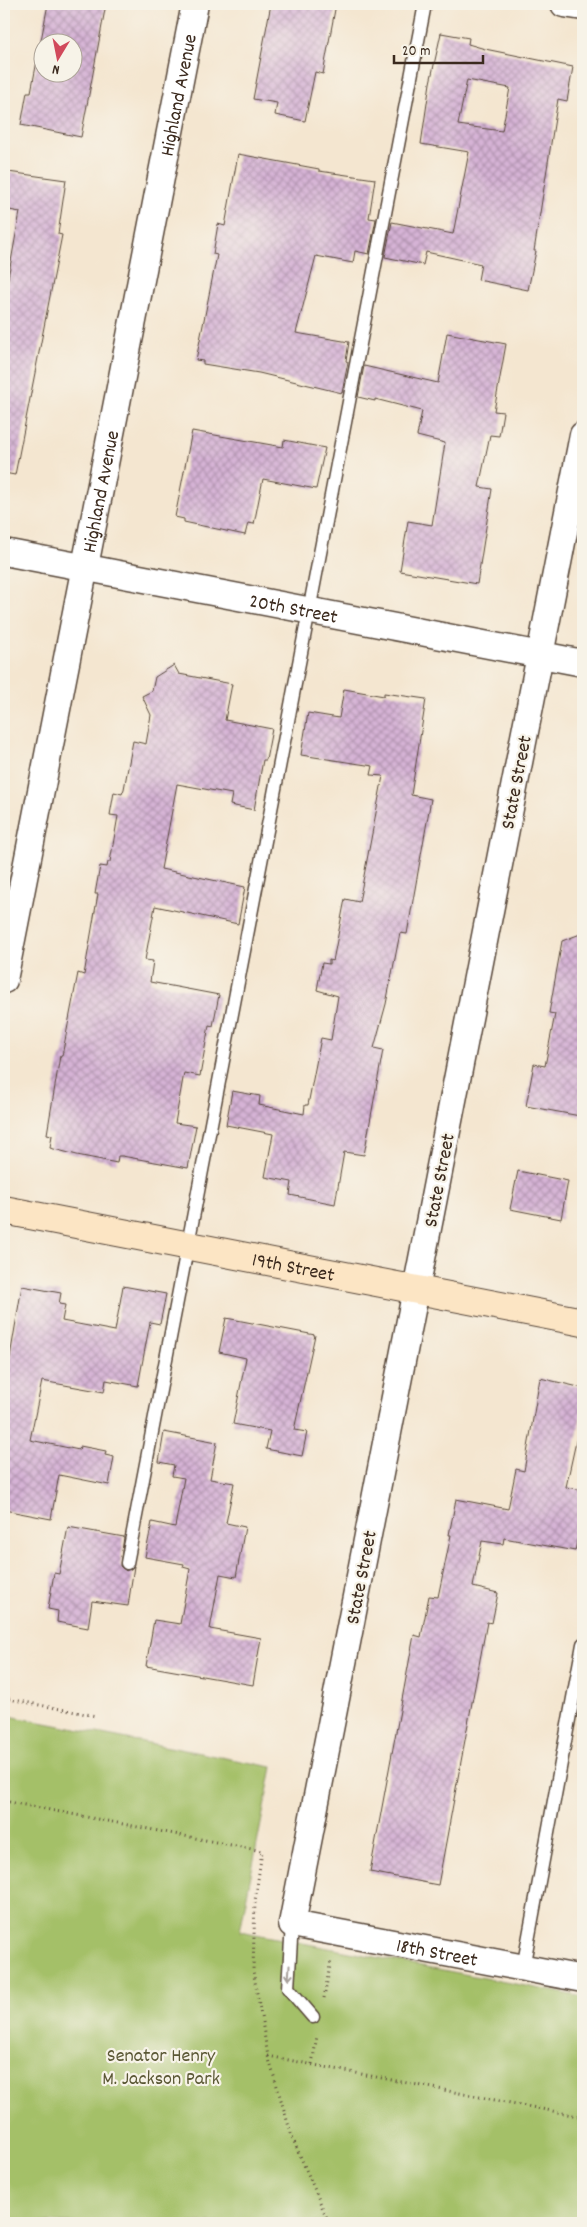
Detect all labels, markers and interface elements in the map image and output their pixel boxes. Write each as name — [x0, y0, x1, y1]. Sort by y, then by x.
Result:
north arrow — [32, 32, 82, 82]
street label: Highland Avenue — [155, 32, 206, 159]
scale bar — [394, 32, 483, 64]
text: 20 m — [402, 41, 430, 63]
text: N — [51, 58, 61, 79]
street label: Highland Avenue — [77, 428, 128, 555]
street label: 20th Street — [247, 588, 340, 633]
street label: State Street — [495, 733, 541, 832]
street label: State Street — [418, 1131, 464, 1230]
street label: 19th Street — [249, 1247, 337, 1291]
street label: State Street — [340, 1528, 386, 1627]
street label: 18th Street — [394, 1933, 480, 1976]
one-way arrow — [285, 1965, 294, 1981]
park label: Senator Henry M. Jackson Park — [102, 2043, 220, 2094]

